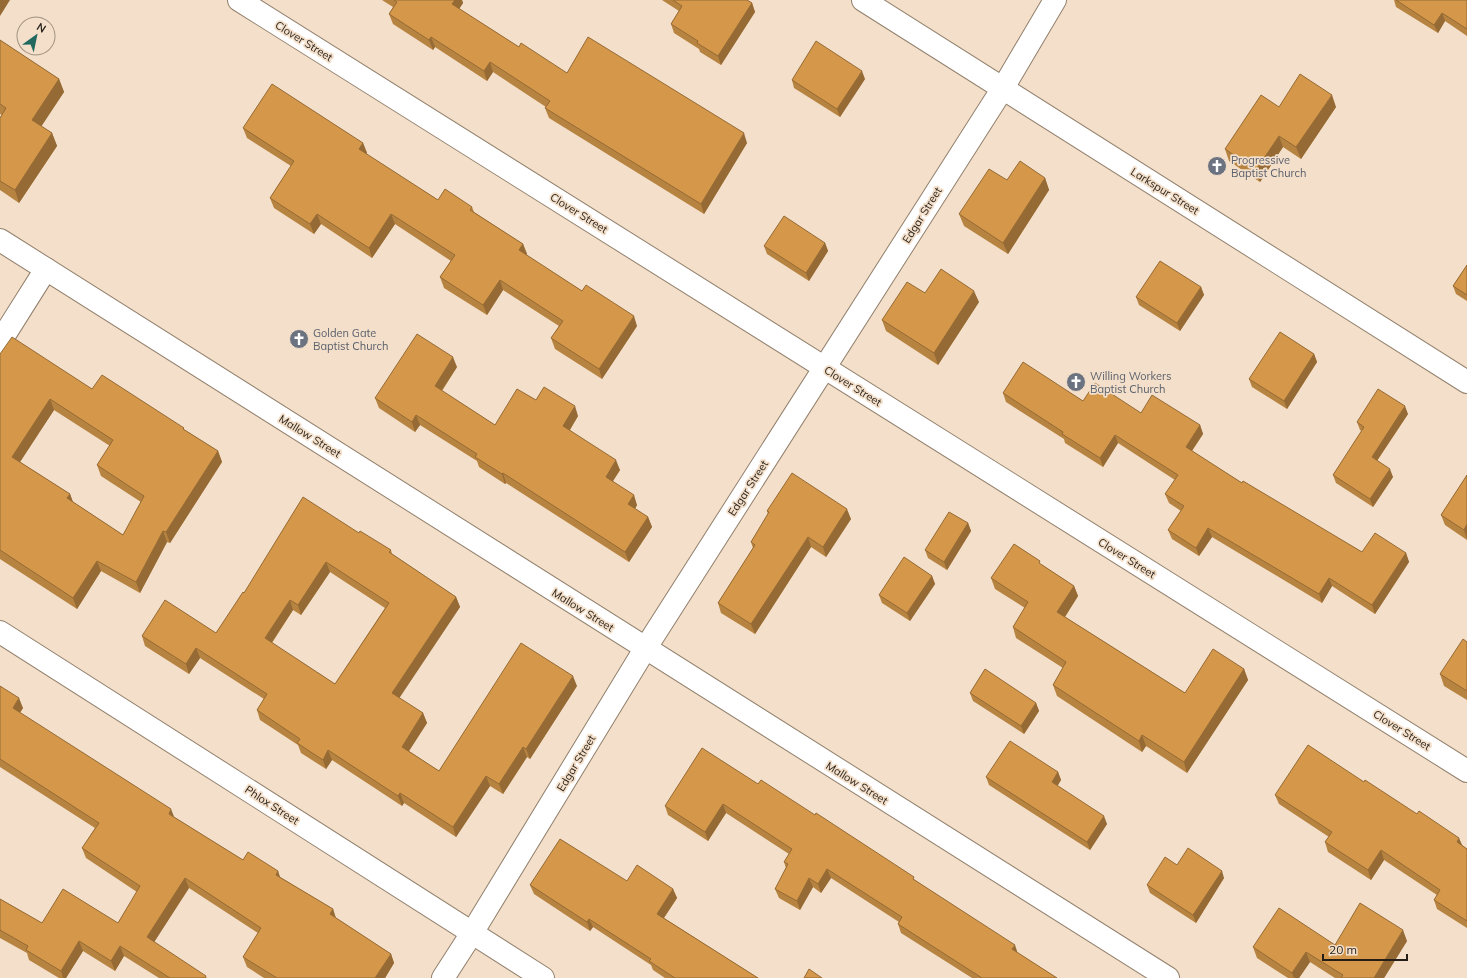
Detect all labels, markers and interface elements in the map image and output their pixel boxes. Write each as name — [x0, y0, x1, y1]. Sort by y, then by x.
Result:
north arrow — [16, 16, 56, 56]
street label: Clover Street — [273, 18, 336, 64]
text: N — [34, 19, 49, 36]
place label: Progressive Baptist Church — [1231, 153, 1306, 180]
church icon: Progressive Baptist Church — [1206, 155, 1228, 177]
street label: Larkspur Street — [1128, 164, 1202, 218]
street label: Edgar Street — [899, 184, 945, 246]
street label: Clover Street — [548, 190, 611, 236]
place label: Golden Gate Baptist Church — [313, 326, 388, 353]
church icon: Golden Gate Baptist Church — [288, 328, 310, 350]
street label: Clover Street — [822, 363, 885, 409]
place label: Willing Workers Baptist Church — [1090, 369, 1171, 396]
church icon: Willing Workers Baptist Church — [1065, 371, 1087, 393]
street label: Mallow Street — [276, 411, 344, 461]
street label: Edgar Street — [725, 457, 771, 518]
street label: Clover Street — [1096, 535, 1159, 581]
street label: Mallow Street — [549, 585, 617, 635]
street label: Clover Street — [1371, 707, 1434, 753]
street label: Edgar Street — [554, 732, 598, 794]
street label: Mallow Street — [823, 758, 891, 808]
street label: Phlox Street — [242, 782, 302, 828]
scale bar — [1323, 936, 1407, 962]
text: 20 m — [1329, 942, 1357, 957]

